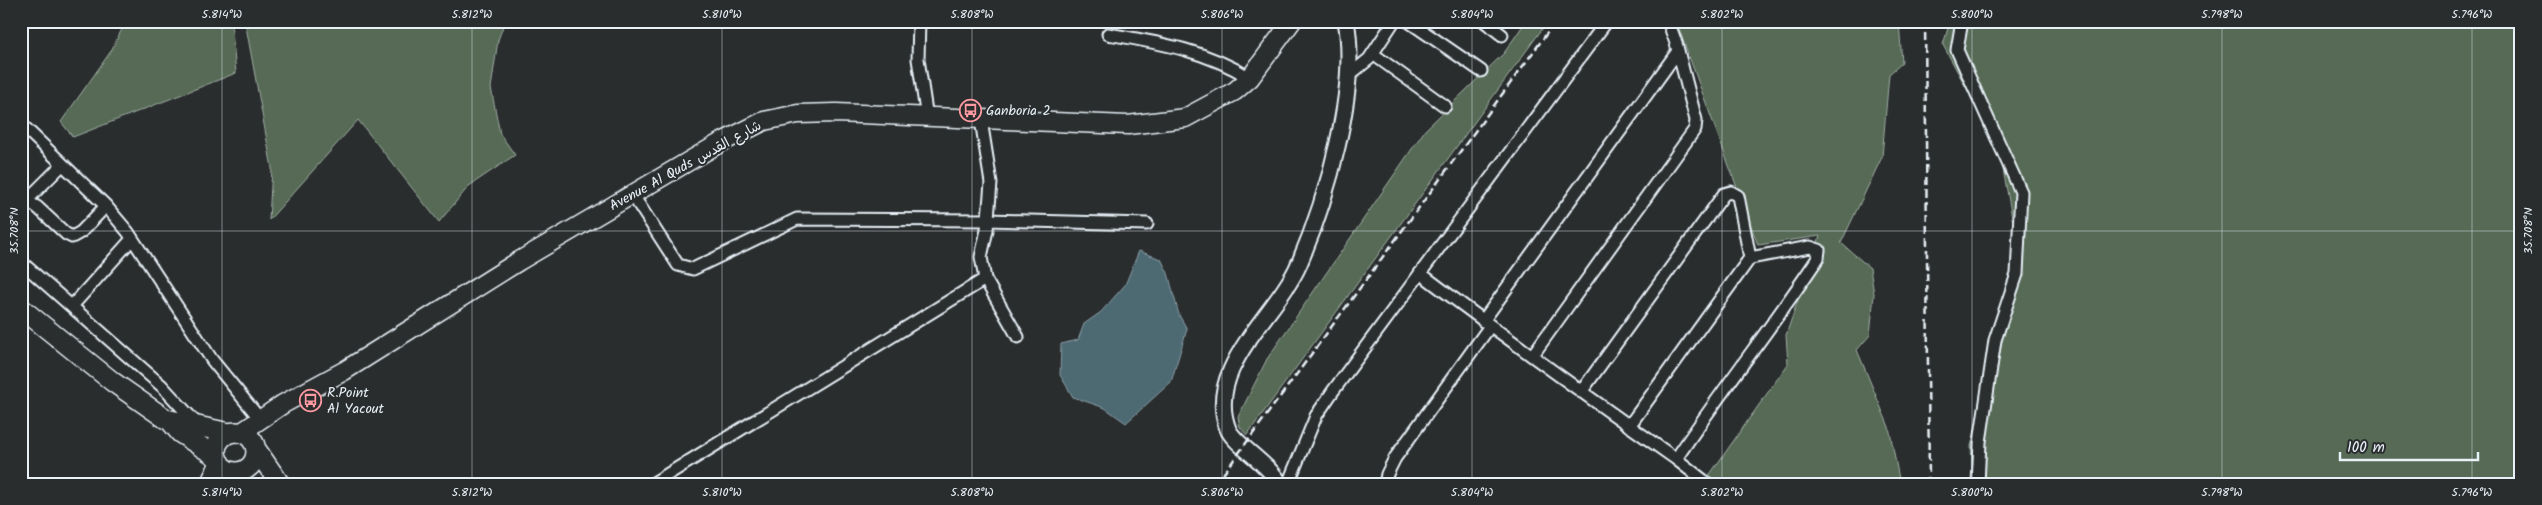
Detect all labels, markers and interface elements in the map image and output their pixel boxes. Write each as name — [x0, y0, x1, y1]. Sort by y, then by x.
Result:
text: 5.814°W — [202, 5, 242, 24]
text: 5.812°W — [452, 5, 492, 24]
text: 5.810°W — [702, 5, 742, 24]
text: 5.808°W — [950, 5, 994, 24]
text: 5.806°W — [1201, 5, 1243, 24]
text: 5.804°W — [1451, 5, 1493, 24]
text: 5.802°W — [1701, 5, 1743, 24]
text: 5.800°W — [1951, 5, 1993, 24]
text: 5.798°W — [2201, 5, 2243, 24]
text: 5.796°W — [2452, 5, 2492, 24]
bus stop icon: Ganboria 2 — [958, 98, 982, 122]
place label: Ganboria 2 — [986, 100, 1051, 122]
street label: Avenue Al Quds شارع القدس — [605, 115, 766, 217]
text: 35.708°N — [5, 207, 24, 255]
text: 35.708°N — [2519, 207, 2538, 255]
place label: R.Point Al Yacout — [327, 382, 384, 420]
bus stop icon: R.Point Al Yacout — [299, 388, 323, 412]
scale bar — [2340, 430, 2477, 462]
text: 100 m — [2347, 436, 2385, 460]
text: 5.814°W — [202, 483, 242, 502]
text: 5.812°W — [452, 483, 492, 502]
text: 5.810°W — [702, 483, 742, 502]
text: 5.808°W — [950, 483, 994, 502]
text: 5.806°W — [1201, 483, 1243, 502]
text: 5.804°W — [1451, 483, 1493, 502]
text: 5.802°W — [1701, 483, 1743, 502]
text: 5.800°W — [1951, 483, 1993, 502]
text: 5.798°W — [2201, 483, 2243, 502]
text: 5.796°W — [2452, 483, 2492, 502]

